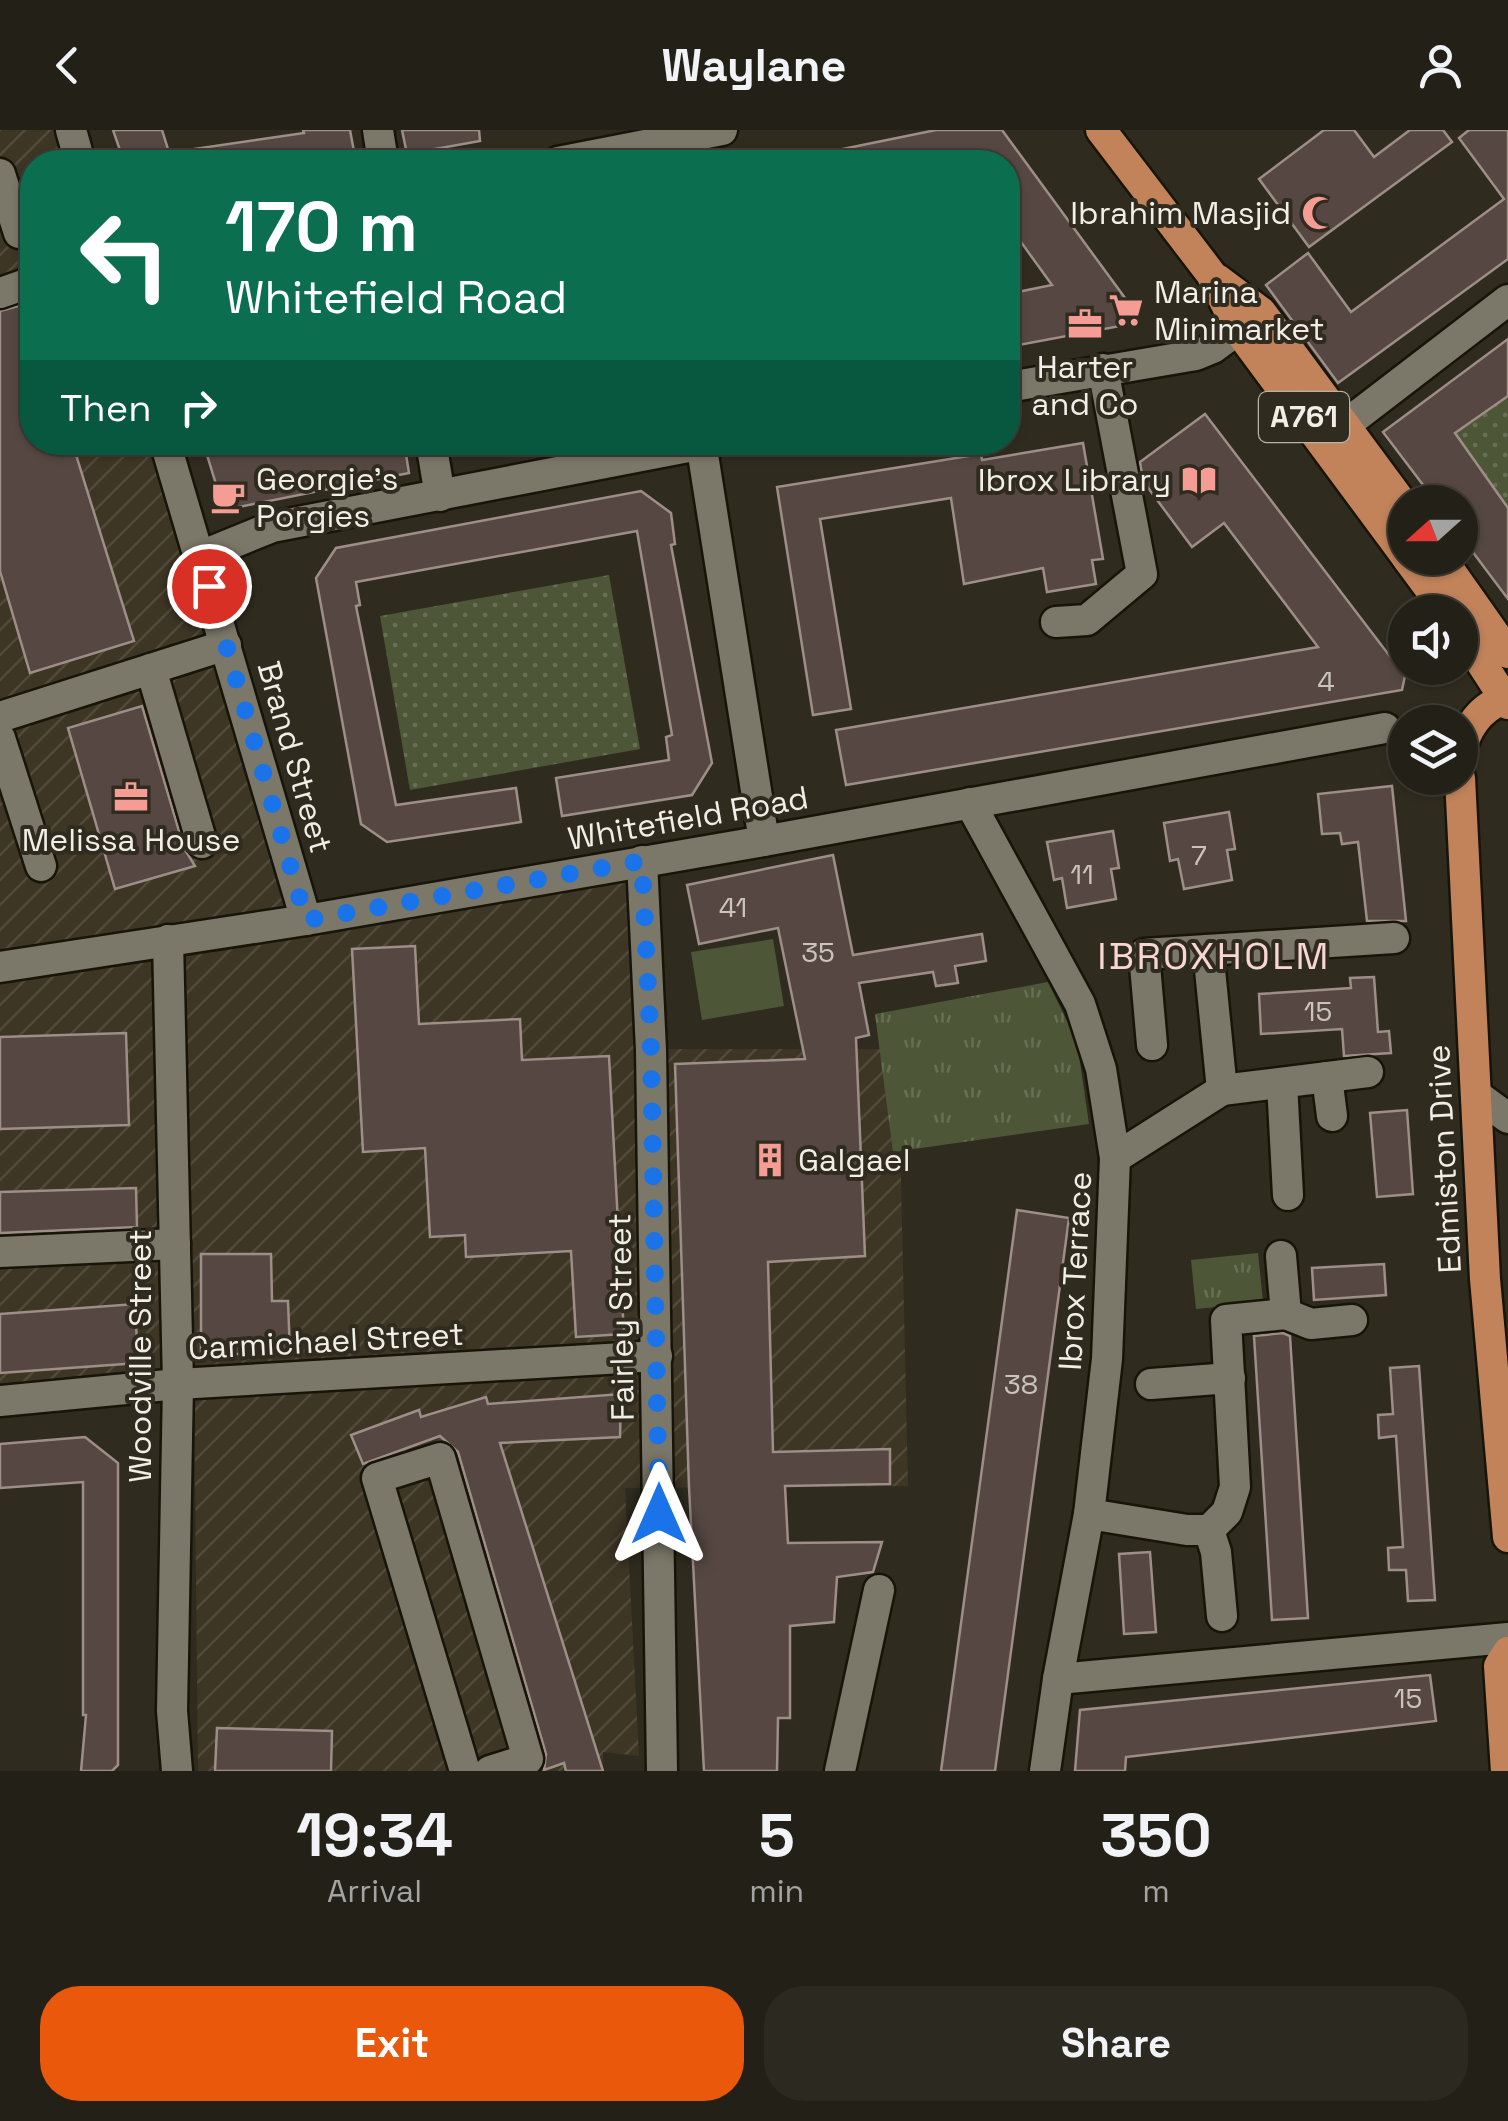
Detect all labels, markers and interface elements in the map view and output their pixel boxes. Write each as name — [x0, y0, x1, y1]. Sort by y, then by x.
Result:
text: Waylane — [662, 37, 846, 94]
icon: back — [40, 38, 95, 93]
icon: person — [1413, 38, 1468, 93]
text: 170 m — [225, 182, 418, 271]
icon: left — [60, 190, 190, 320]
place label: Ibrahim Masjid — [1070, 193, 1291, 233]
mosque icon: Ibrahim Masjid — [1300, 194, 1338, 232]
text: Whitefield Road — [225, 269, 567, 326]
place label: Marina Minimarket — [1154, 272, 1324, 349]
supermarket icon: Marina Minimarket — [1107, 291, 1145, 329]
office icon: Harter and Co — [1066, 305, 1104, 343]
place label: Harter and Co — [1031, 347, 1139, 424]
icon: right — [171, 380, 226, 435]
text: Then — [60, 384, 151, 432]
road number: A761 — [1259, 392, 1349, 442]
place label: Georgie's Porgies — [256, 459, 398, 536]
place label: Ibrox Library — [978, 460, 1171, 500]
library icon: Ibrox Library — [1180, 461, 1218, 499]
cafe icon: Georgie's Porgies — [209, 478, 247, 516]
north arrow — [1388, 485, 1478, 575]
map controls — [1388, 485, 1478, 795]
pin — [167, 544, 252, 629]
icon: arrive — [182, 559, 237, 614]
button: sound — [1388, 595, 1478, 685]
street label: Brand Street — [249, 657, 341, 857]
house number: 4 — [1317, 663, 1335, 699]
button: layers — [1388, 705, 1478, 795]
street label: Whitefield Road — [565, 777, 811, 859]
office icon: Melissa House — [112, 778, 150, 816]
place label: Melissa House — [22, 820, 240, 860]
house number: 7 — [1191, 837, 1207, 873]
house number: 11 — [1070, 856, 1094, 892]
house number: 41 — [719, 889, 747, 925]
district label: IBROXHOLM — [1097, 932, 1331, 980]
house number: 35 — [801, 934, 835, 970]
house number: 15 — [1304, 993, 1332, 1029]
street label: Edmiston Drive — [1418, 1044, 1470, 1274]
place label: Galgael — [798, 1140, 911, 1180]
building icon: Galgael — [751, 1141, 789, 1179]
street label: Ibrox Terrace — [1050, 1170, 1100, 1372]
street label: Fairley Street — [599, 1213, 643, 1421]
street label: Woodville Street — [120, 1229, 160, 1483]
street label: Carmichael Street — [187, 1314, 465, 1368]
house number: 38 — [1004, 1366, 1038, 1402]
position arrow — [607, 1462, 711, 1566]
house number: 15 — [1394, 1680, 1422, 1716]
text: 19:34 — [296, 1797, 453, 1874]
text: 5 — [759, 1797, 795, 1874]
text: 350 — [1100, 1797, 1212, 1874]
text: Arrival — [327, 1871, 422, 1911]
text: min — [749, 1871, 804, 1911]
text: m — [1142, 1871, 1170, 1911]
button: Exit — [40, 1986, 744, 2101]
button: Share — [764, 1986, 1468, 2101]

